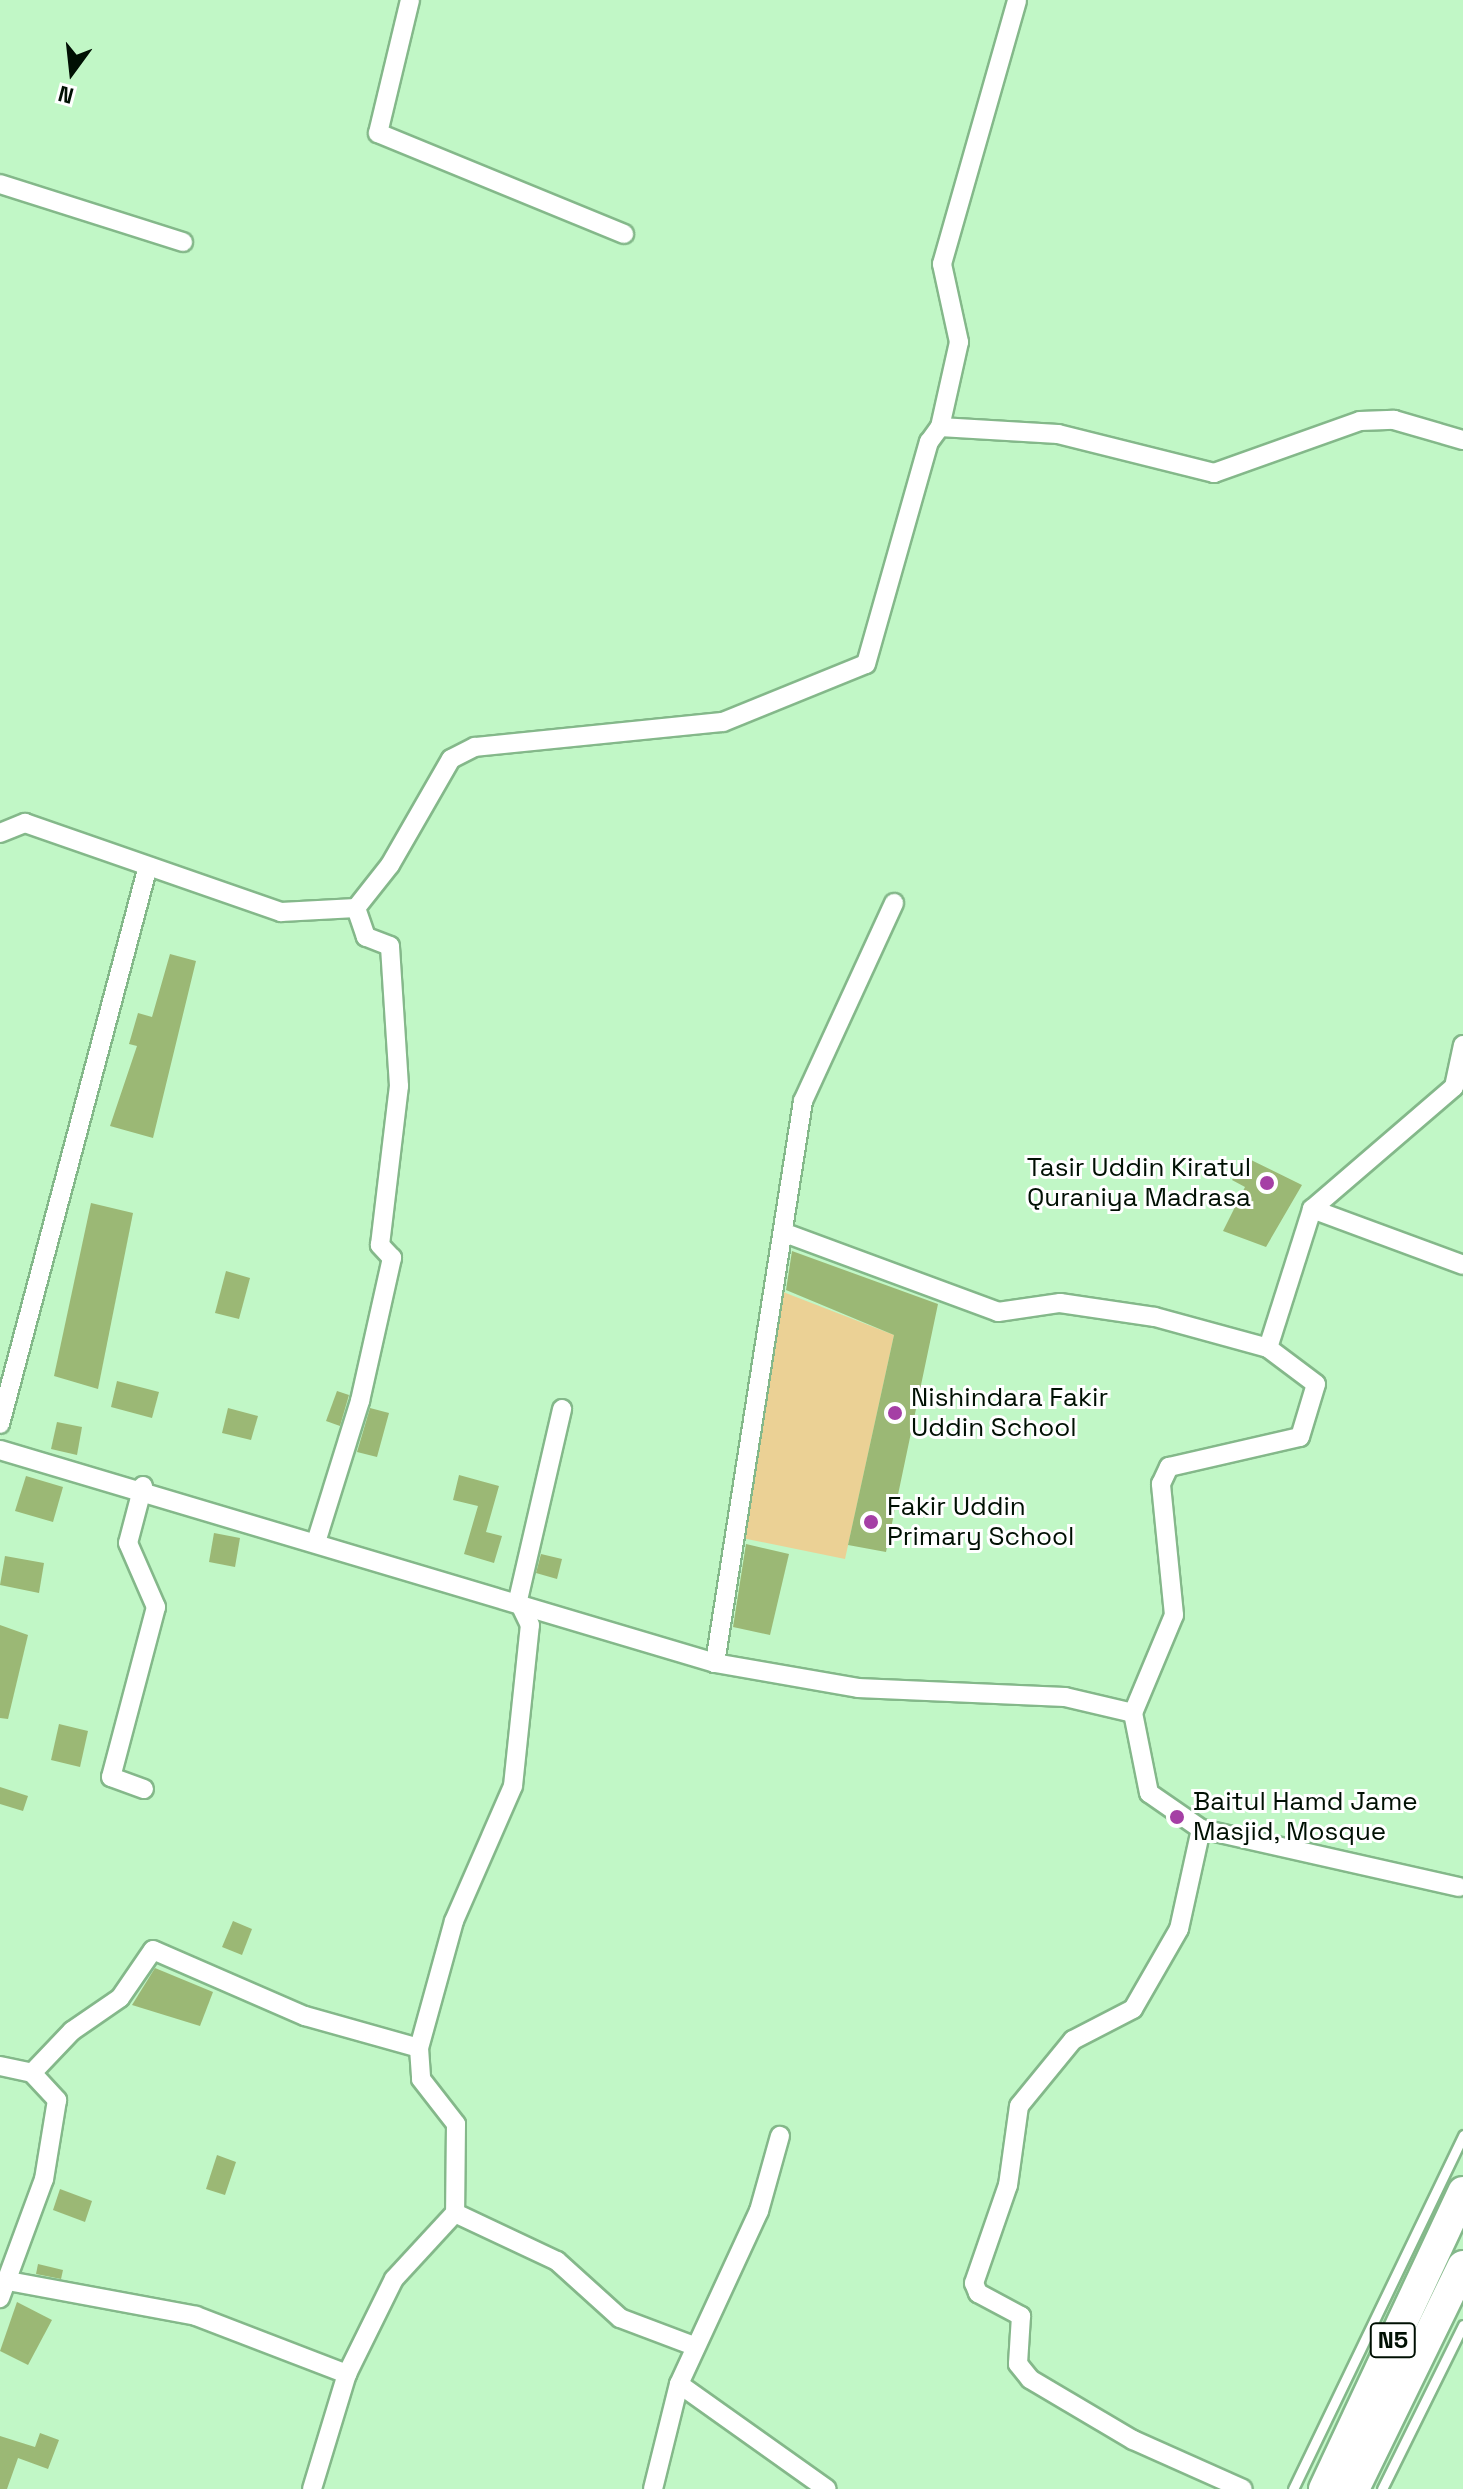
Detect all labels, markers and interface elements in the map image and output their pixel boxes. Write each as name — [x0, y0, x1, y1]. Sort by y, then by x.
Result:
north arrow — [32, 32, 112, 112]
text: N — [55, 80, 77, 111]
place label: Tasir Uddin Kiratul Quraniya Madrasa — [1027, 1152, 1251, 1214]
marker: Tasir Uddin Kiratul Quraniya Madrasa — [1258, 1174, 1276, 1192]
place label: Nishindara Fakir Uddin School — [911, 1382, 1108, 1444]
marker: Nishindara Fakir Uddin School — [886, 1404, 904, 1422]
place label: Fakir Uddin Primary School — [887, 1491, 1074, 1552]
marker: Fakir Uddin Primary School — [862, 1513, 880, 1531]
place label: Baitul Hamd Jame Masjid, Mosque — [1193, 1786, 1418, 1848]
marker: Baitul Hamd Jame Masjid, Mosque — [1168, 1808, 1186, 1826]
road number: N5 — [1369, 2320, 1417, 2360]

